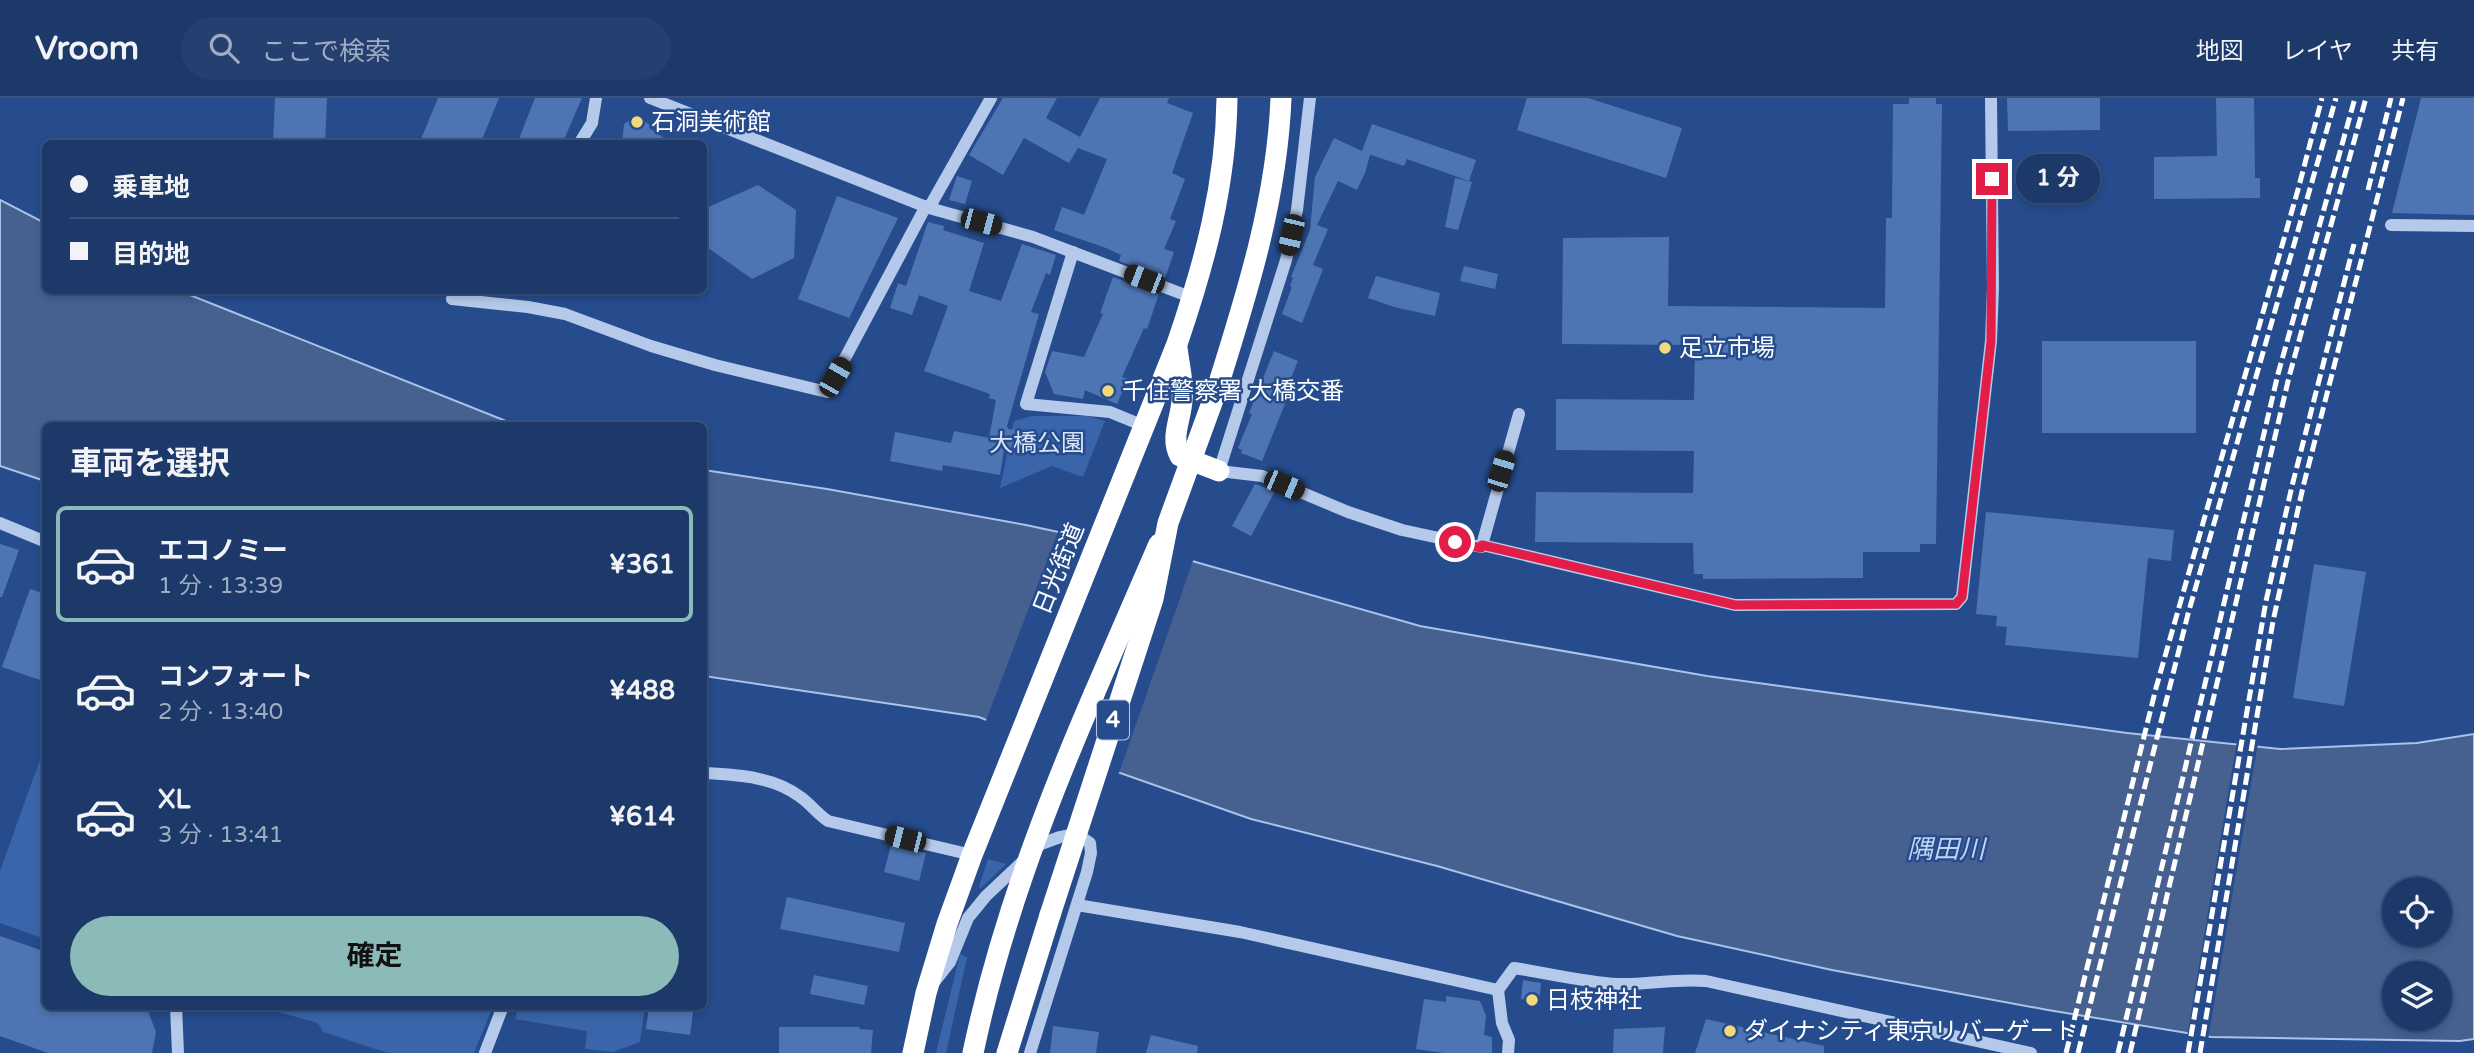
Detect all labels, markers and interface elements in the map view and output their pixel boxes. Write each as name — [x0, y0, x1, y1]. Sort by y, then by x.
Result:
search box — [181, 17, 671, 80]
text: Vroom — [35, 29, 139, 68]
icon: search — [205, 29, 243, 67]
text: ここで検索 — [261, 36, 391, 67]
text: 地図 — [2196, 37, 2244, 66]
text: レイヤ — [2282, 37, 2353, 66]
text: 共有 — [2391, 37, 2439, 66]
place label: 石洞美術館 — [651, 108, 771, 137]
marker: 石洞美術館 — [629, 114, 645, 130]
callout: 1 分 — [2016, 154, 2100, 204]
route end — [1976, 163, 2008, 195]
text: 1 分 — [2036, 164, 2080, 192]
text: 乗車地 — [112, 172, 190, 203]
car — [958, 206, 1005, 238]
car — [1277, 212, 1306, 258]
text: 目的地 — [112, 239, 190, 270]
car — [1121, 262, 1168, 296]
place label: 足立市場 — [1679, 334, 1775, 363]
marker: 足立市場 — [1657, 340, 1673, 356]
car — [816, 354, 855, 400]
place label: 千住警察署 大橋交番 — [1122, 377, 1344, 406]
marker: 千住警察署 大橋交番 — [1100, 383, 1116, 399]
park label: 大橋公園 — [989, 429, 1085, 458]
text: 車両を選択 — [70, 445, 230, 483]
car — [1485, 448, 1518, 494]
car — [1261, 467, 1308, 503]
street label: 日光街道 — [1028, 519, 1090, 619]
route start — [1439, 526, 1471, 558]
icon: car — [74, 533, 137, 596]
text: エコノミー — [158, 535, 288, 566]
text: ¥361 — [609, 549, 675, 580]
text: 1 分 · 13:39 — [158, 572, 283, 600]
icon: car — [74, 659, 137, 722]
text: コンフォート — [158, 661, 313, 692]
text: ¥488 — [609, 675, 675, 706]
text: 2 分 · 13:40 — [158, 698, 283, 726]
road number: 4 — [1097, 700, 1129, 740]
text: XL — [158, 784, 190, 815]
icon: car — [74, 785, 137, 848]
text: ¥614 — [609, 801, 675, 832]
text: 3 分 · 13:41 — [158, 821, 283, 849]
car — [883, 824, 928, 854]
water label: 隅田川 — [1907, 834, 1988, 865]
map controls — [2382, 877, 2452, 1031]
button: locate — [2382, 877, 2452, 947]
button: 確定 — [70, 916, 679, 996]
button: layers — [2382, 961, 2452, 1031]
place label: 日枝神社 — [1546, 986, 1642, 1015]
marker: 日枝神社 — [1524, 992, 1540, 1008]
place label: ダイナシティ東京リバーゲート — [1744, 1017, 2078, 1046]
marker: ダイナシティ東京リバーゲート — [1722, 1023, 1738, 1039]

